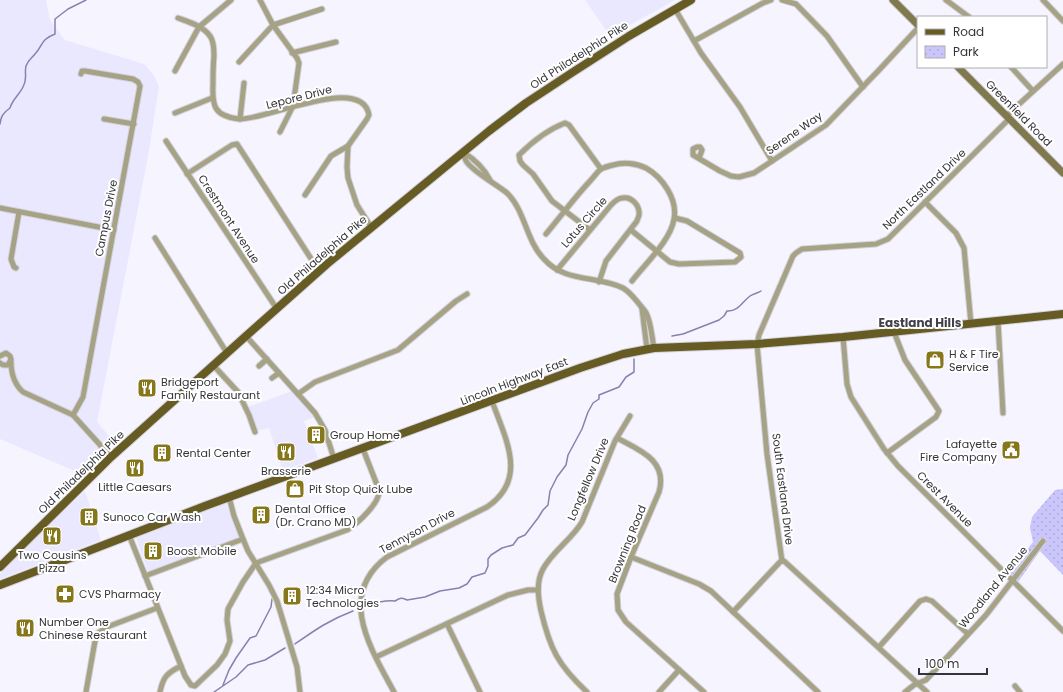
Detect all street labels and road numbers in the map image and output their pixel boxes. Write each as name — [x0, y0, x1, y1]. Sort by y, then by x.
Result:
street label: Old Philadelphia Pike — [527, 17, 631, 93]
street label: Greenfield Road — [982, 76, 1056, 150]
street label: Lepore Drive — [264, 81, 334, 113]
street label: Serene Way — [763, 107, 826, 158]
street label: North Eastland Drive — [879, 145, 970, 233]
street label: Crestmont Avenue — [194, 172, 264, 267]
street label: Campus Drive — [91, 178, 121, 258]
street label: Lotus Circle — [557, 193, 611, 251]
street label: Old Philadelphia Pike — [274, 211, 370, 298]
street label: Lincoln Highway East — [458, 353, 570, 409]
street label: Old Philadelphia Pike — [34, 427, 128, 517]
street label: South Eastland Drive — [768, 432, 798, 546]
street label: Longfellow Drive — [563, 435, 613, 523]
street label: Crest Avenue — [913, 467, 977, 531]
street label: Browning Road — [604, 503, 650, 585]
street label: Tennyson Drive — [376, 504, 458, 558]
street label: Woodland Avenue — [955, 543, 1031, 631]

